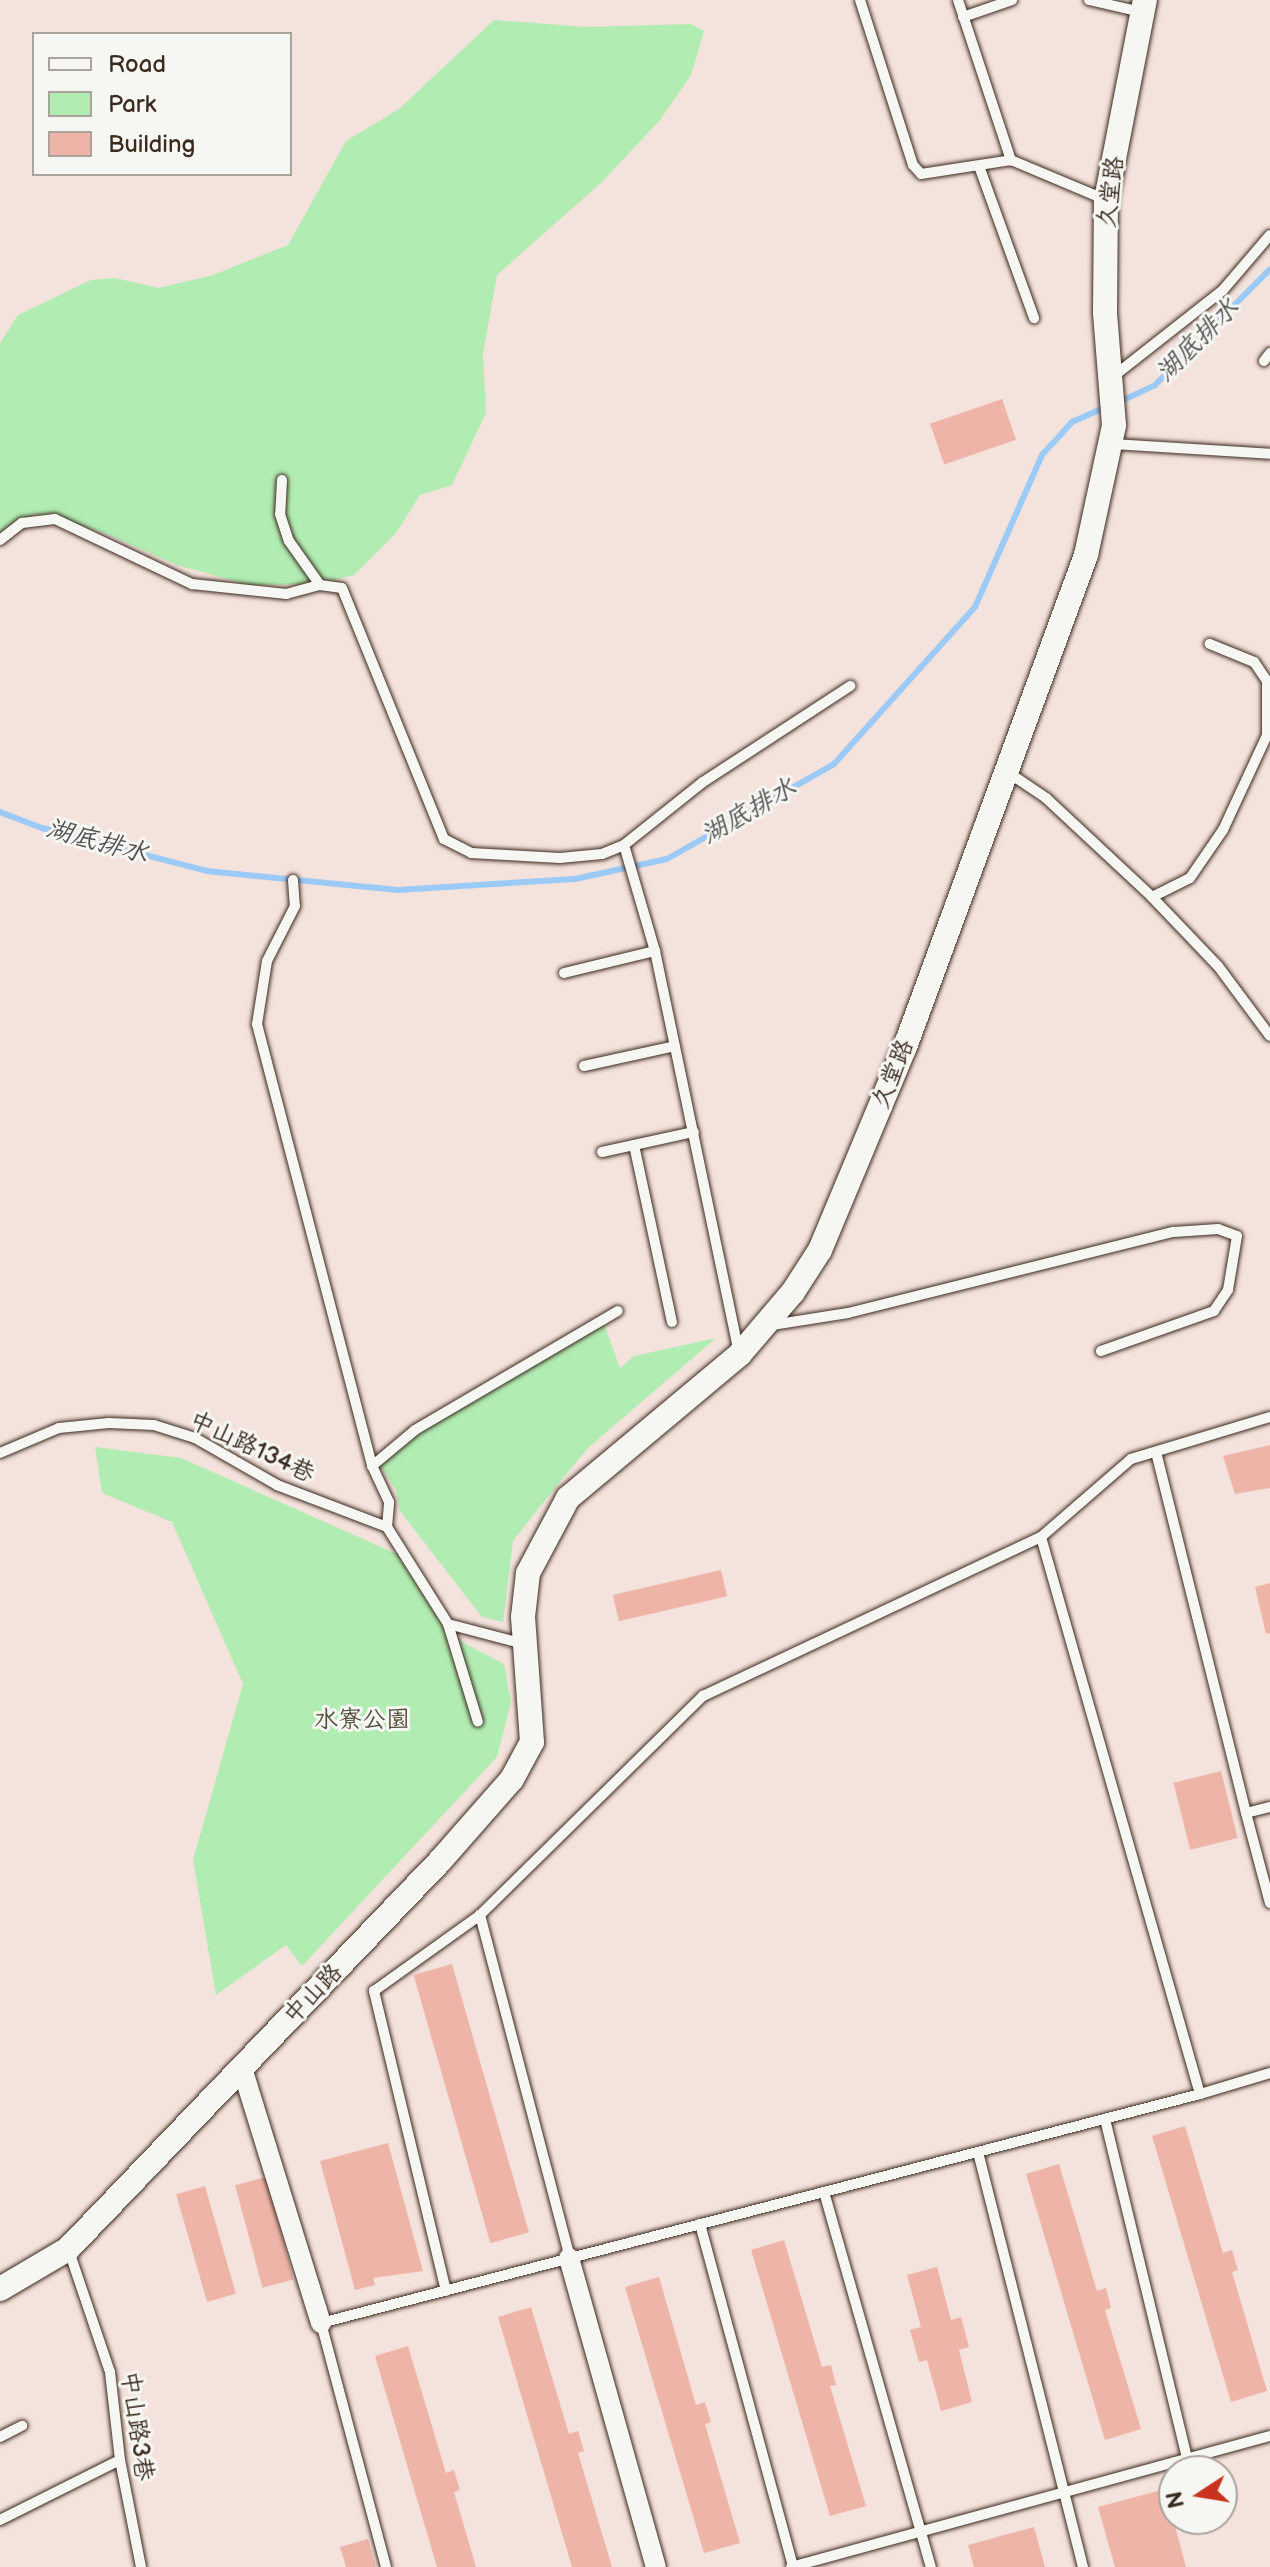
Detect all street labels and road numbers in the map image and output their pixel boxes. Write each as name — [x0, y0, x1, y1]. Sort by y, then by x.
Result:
street label: 久堂路 — [1092, 155, 1130, 229]
street label: 久堂路 — [866, 1035, 920, 1113]
street label: 中山路134巷 — [185, 1405, 319, 1489]
street label: 中山路 — [278, 1958, 348, 2030]
street label: 中山路3巷 — [115, 2369, 159, 2483]

